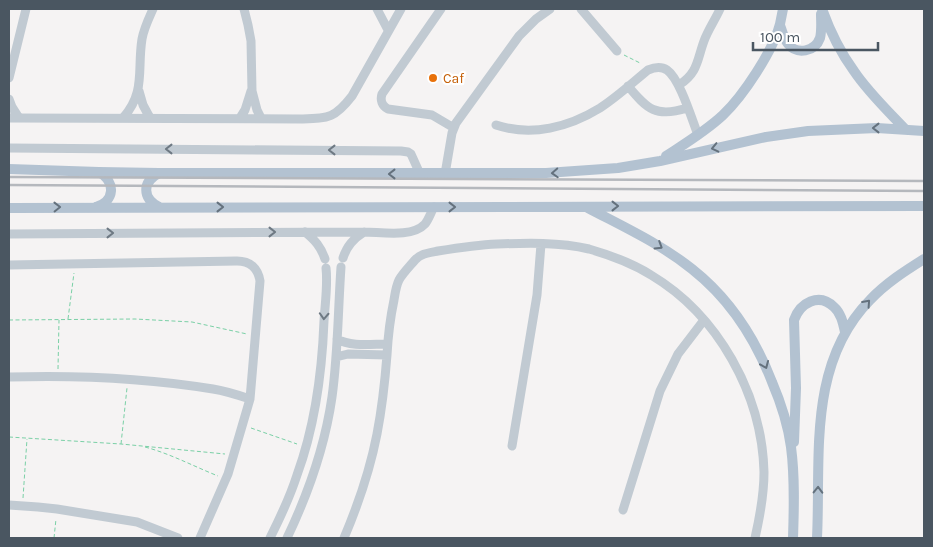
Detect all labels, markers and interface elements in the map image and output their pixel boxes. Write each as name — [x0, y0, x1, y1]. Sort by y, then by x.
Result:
scale bar — [753, 20, 878, 52]
text: 100 m — [760, 28, 800, 46]
place label: Caf — [443, 70, 464, 87]
marker: Caf — [427, 72, 439, 84]
one-way arrow — [871, 123, 879, 133]
one-way arrow — [710, 142, 719, 153]
one-way arrow — [165, 144, 173, 154]
one-way arrow — [328, 145, 336, 155]
one-way arrow — [550, 167, 558, 178]
one-way arrow — [388, 169, 396, 179]
one-way arrow — [612, 201, 619, 211]
one-way arrow — [54, 202, 62, 212]
one-way arrow — [216, 202, 224, 212]
one-way arrow — [449, 202, 457, 212]
one-way arrow — [269, 227, 277, 237]
one-way arrow — [106, 228, 114, 238]
one-way arrow — [653, 240, 662, 250]
one-way arrow — [861, 300, 870, 309]
one-way arrow — [319, 313, 330, 321]
one-way arrow — [759, 360, 770, 369]
one-way arrow — [813, 485, 823, 493]

